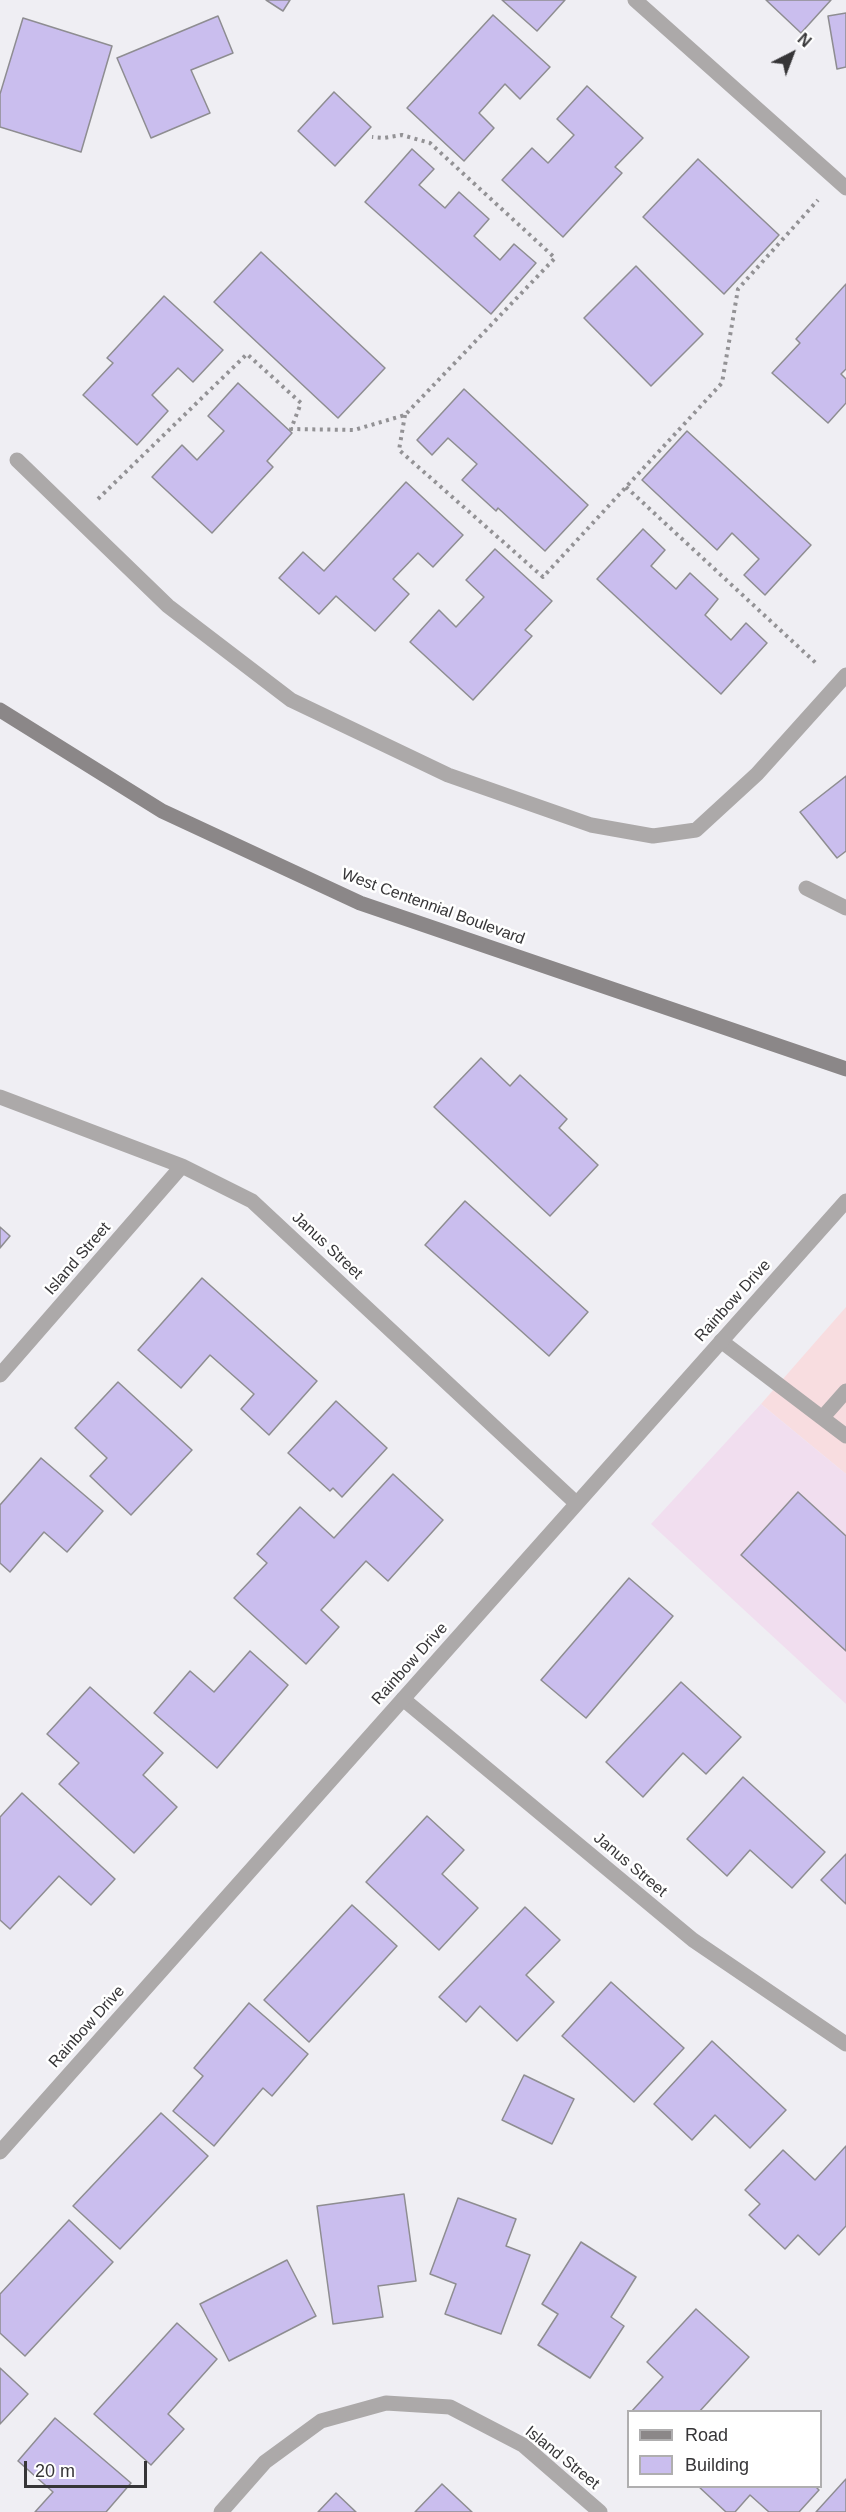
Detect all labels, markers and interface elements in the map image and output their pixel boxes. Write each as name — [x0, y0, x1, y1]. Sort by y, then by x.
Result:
north arrow — [762, 24, 822, 84]
text: N — [794, 30, 814, 50]
street label: West Centennial Boulevard — [339, 865, 527, 949]
street label: Janus Street — [288, 1208, 366, 1284]
street label: Island Street — [41, 1219, 115, 1299]
street label: Rainbow Drive — [691, 1256, 775, 1346]
street label: Rainbow Drive — [368, 1619, 452, 1709]
street label: Janus Street — [589, 1829, 671, 1901]
street label: Rainbow Drive — [45, 1982, 129, 2072]
legend — [627, 2410, 822, 2488]
street label: Island Street — [521, 2422, 603, 2494]
text: Road — [685, 2425, 728, 2445]
scale bar — [27, 2449, 150, 2487]
text: Building — [685, 2455, 749, 2475]
text: 20 m — [35, 2461, 75, 2481]

